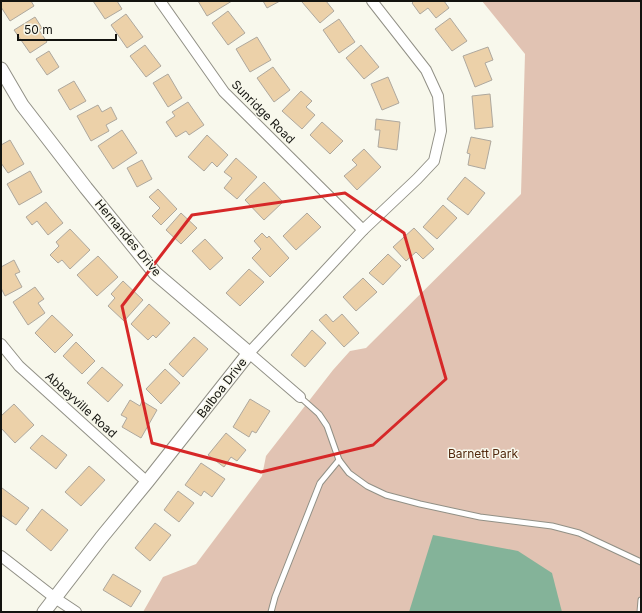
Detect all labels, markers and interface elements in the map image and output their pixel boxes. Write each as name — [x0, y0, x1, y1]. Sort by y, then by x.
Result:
scale bar — [18, 16, 116, 42]
text: 50 m — [24, 22, 53, 37]
street label: Sunridge Road — [229, 77, 298, 146]
street label: Hernandes Drive — [92, 196, 165, 279]
street label: Balboa Drive — [194, 355, 250, 421]
street label: Abbeyville Road — [42, 369, 120, 441]
park label: Barnett Park — [448, 446, 518, 461]

